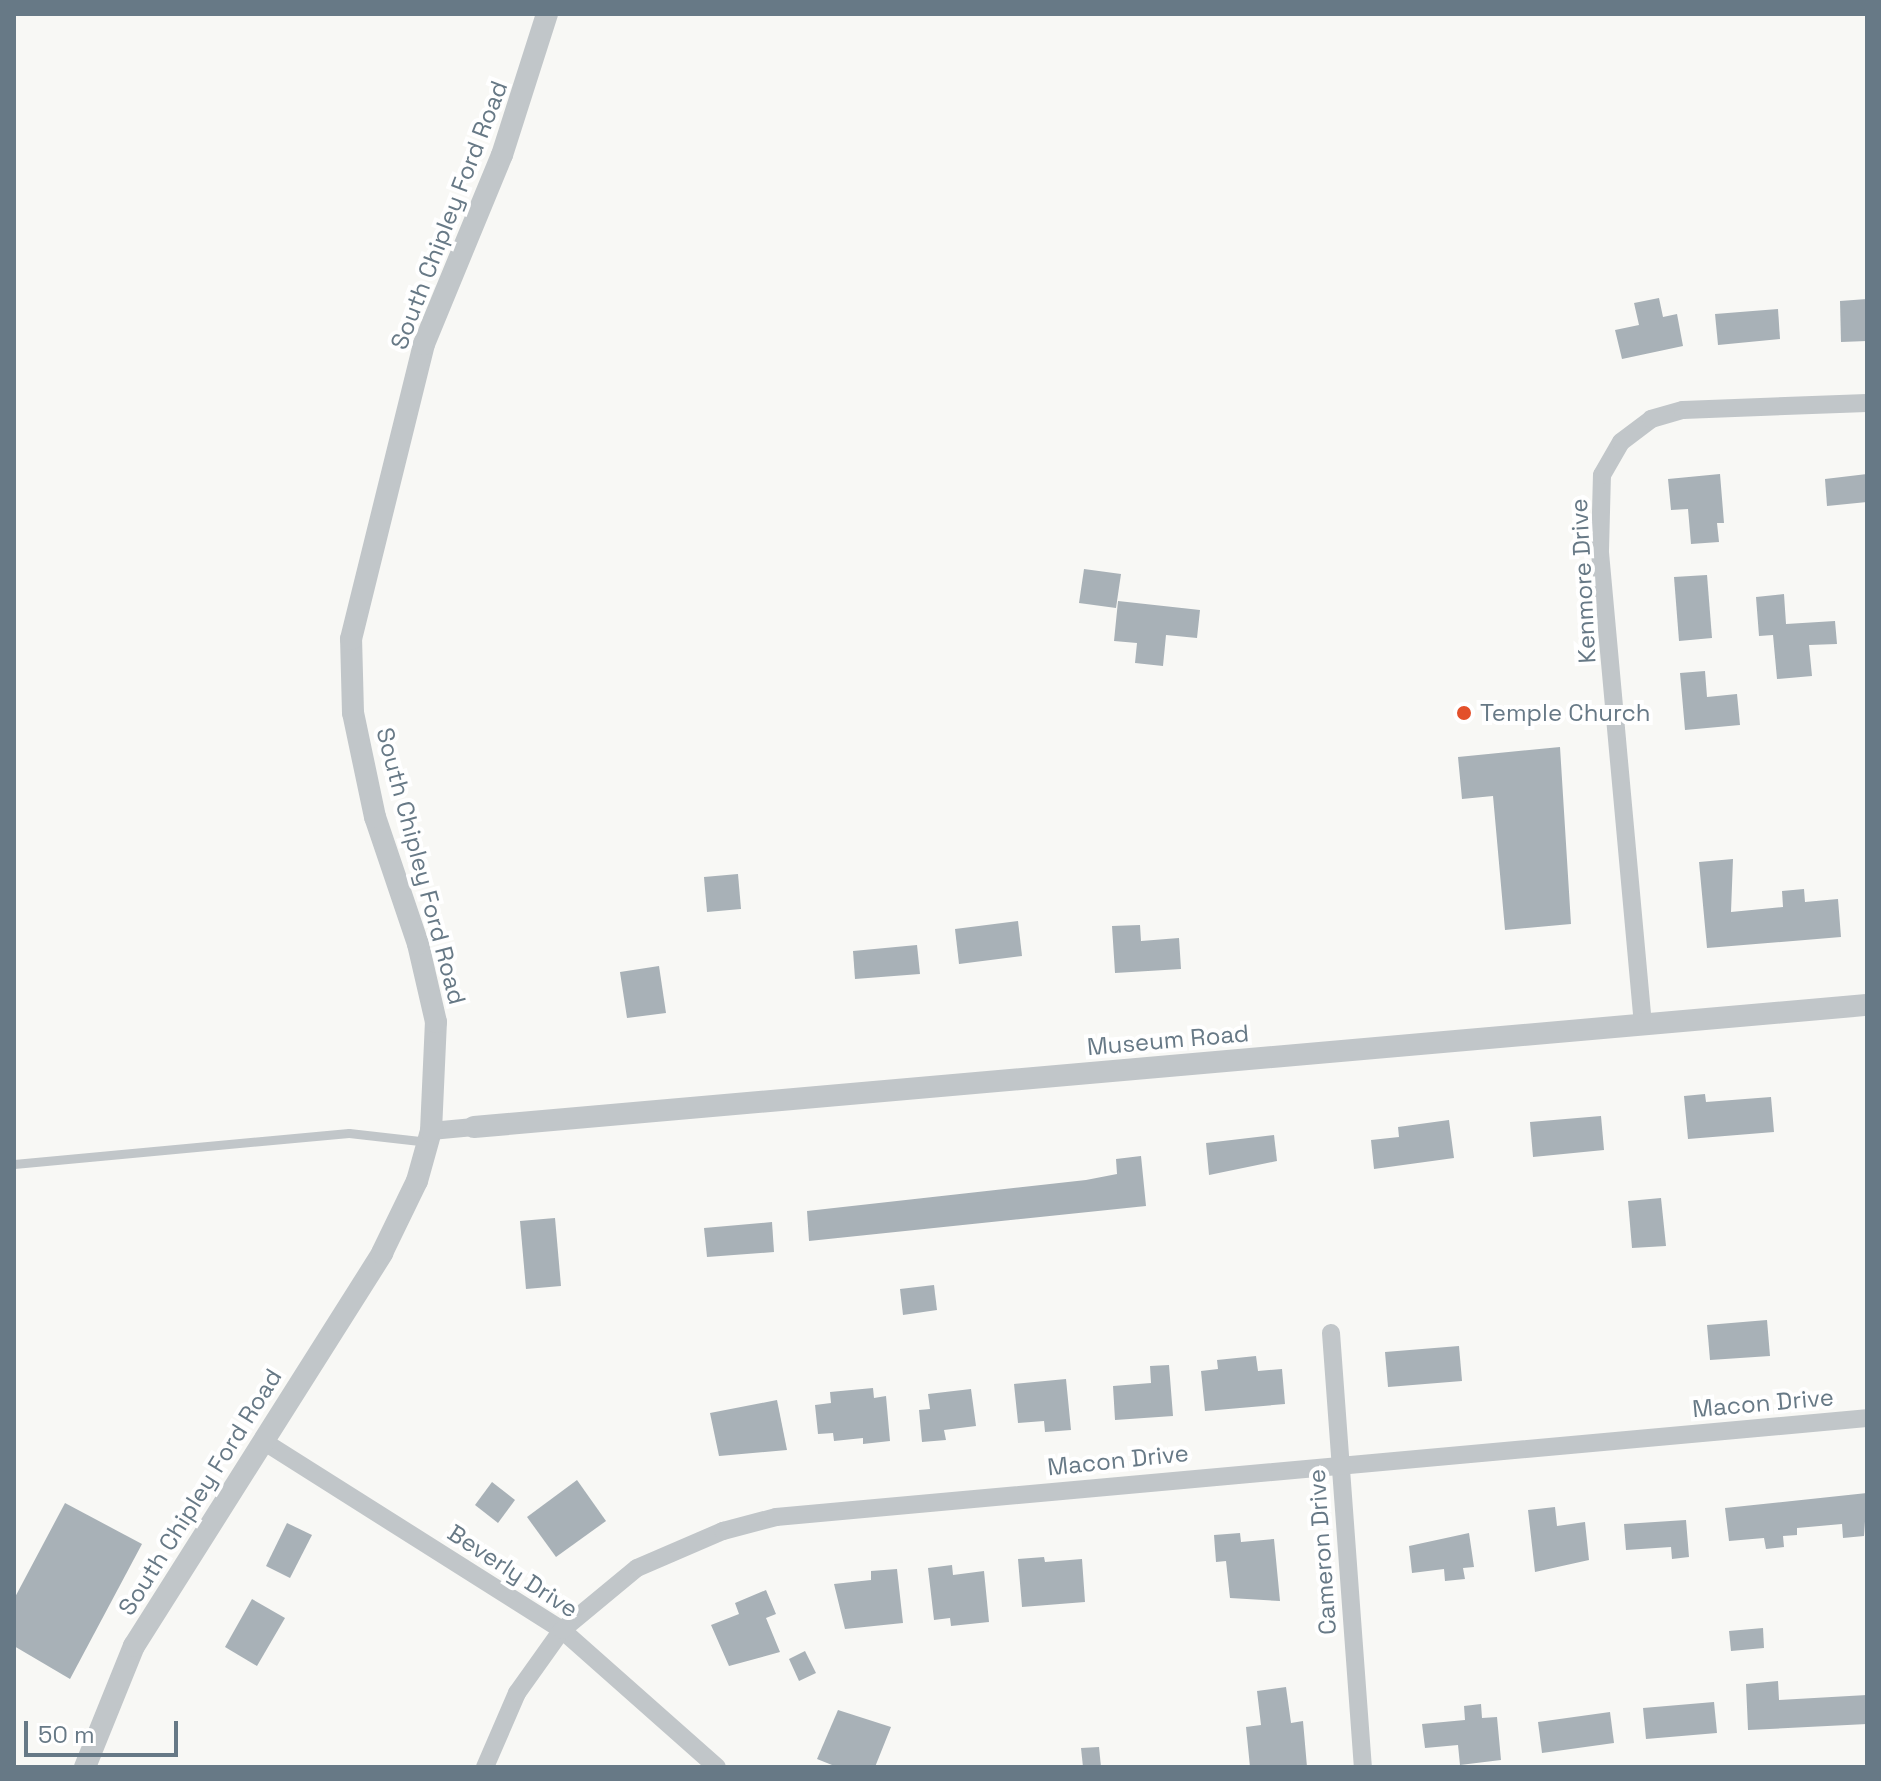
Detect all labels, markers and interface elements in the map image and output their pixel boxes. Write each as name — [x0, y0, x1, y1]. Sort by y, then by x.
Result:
street label: South Chipley Ford Road — [384, 77, 514, 353]
street label: Kenmore Drive — [1564, 498, 1602, 664]
place label: Temple Church — [1480, 699, 1651, 727]
marker: Temple Church — [1455, 704, 1473, 722]
street label: South Chipley Ford Road — [370, 724, 472, 1008]
street label: Museum Road — [1086, 1019, 1250, 1061]
street label: South Chipley Ford Road — [112, 1363, 288, 1621]
street label: Macon Drive — [1691, 1382, 1835, 1424]
street label: Macon Drive — [1046, 1438, 1190, 1482]
street label: Cameron Drive — [1302, 1468, 1342, 1636]
street label: Beverly Drive — [442, 1518, 584, 1624]
scale bar — [28, 1705, 182, 1755]
text: 50 m — [38, 1719, 95, 1750]

